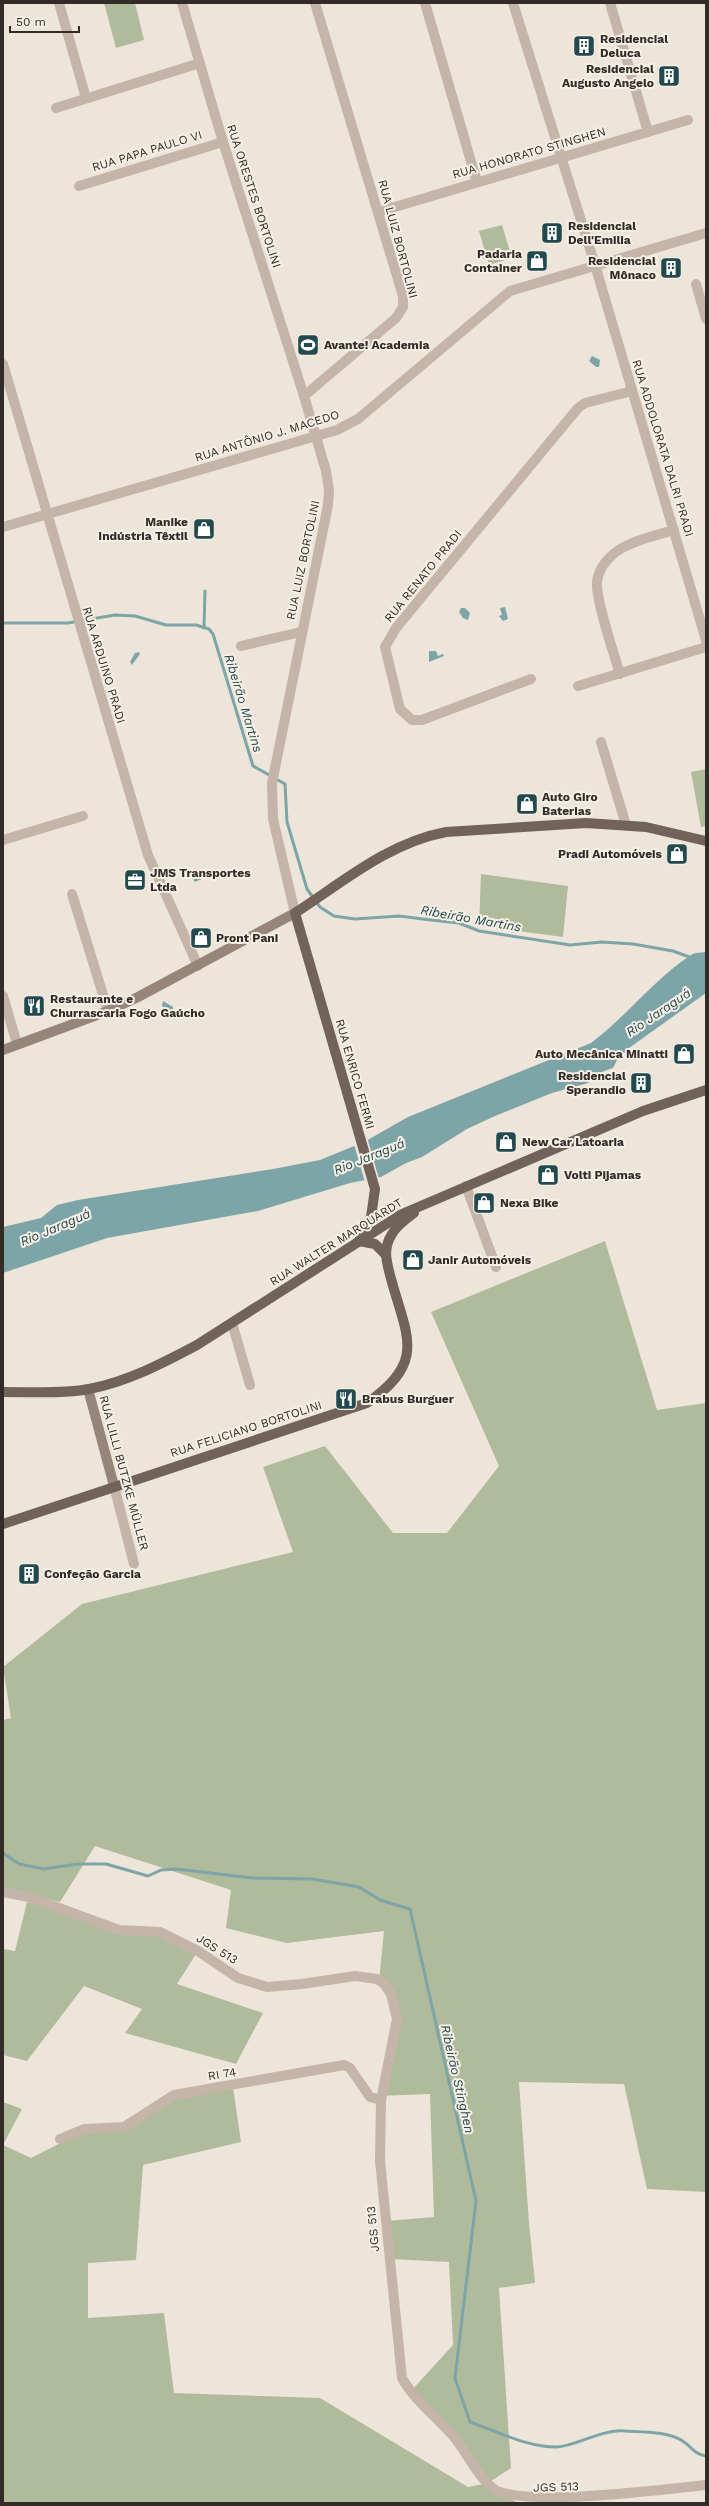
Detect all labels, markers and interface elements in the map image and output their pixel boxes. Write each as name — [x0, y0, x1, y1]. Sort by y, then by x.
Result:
scale bar — [10, 8, 79, 34]
text: 50 m — [16, 15, 46, 29]
place label: Residencial Deluca — [600, 32, 668, 60]
building icon: Residencial Deluca — [571, 33, 597, 59]
place label: Residencial Augusto Angelo — [562, 62, 654, 90]
building icon: Residencial Augusto Angelo — [656, 63, 682, 89]
street label: RUA ORESTES BORTOLINI — [224, 123, 284, 269]
street label: RUA HONORATO STINGHEN — [451, 124, 607, 182]
street label: RUA PAPA PAULO VI — [90, 128, 204, 174]
street label: RUA LUIZ BORTOLINI — [375, 178, 421, 300]
place label: Residencial Dell'Emilia — [568, 219, 636, 247]
building icon: Residencial Dell'Emilia — [539, 220, 565, 246]
place label: Padaria Container — [464, 247, 523, 275]
shop icon: Padaria Container — [524, 248, 550, 274]
place label: Residencial Mônaco — [588, 254, 656, 282]
building icon: Residencial Mônaco — [658, 255, 684, 281]
sports icon: Avante! Academia — [295, 332, 321, 358]
place label: Avante! Academia — [324, 338, 429, 352]
street label: RUA ADDOLORATA DALRI PRADI — [629, 358, 697, 538]
street label: RUA ANTÔNIO J. MACEDO — [193, 407, 341, 465]
street label: RUA LUIZ BORTOLINI — [283, 499, 323, 621]
place label: Manike Indústria Têxtil — [98, 515, 188, 543]
shop icon: Manike Indústria Têxtil — [191, 516, 217, 542]
street label: RUA RENATO PRADI — [382, 527, 464, 625]
street label: RUA ARDUINO PRADI — [80, 605, 128, 725]
water label: Ribeirão Martins — [221, 652, 266, 754]
place label: Auto Giro Baterias — [542, 790, 598, 818]
shop icon: Auto Giro Baterias — [514, 791, 540, 817]
shop icon: Pradi Automóveis — [664, 841, 690, 867]
place label: Pradi Automóveis — [558, 847, 663, 861]
place label: JMS Transportes Ltda — [150, 866, 251, 894]
office icon: JMS Transportes Ltda — [122, 867, 148, 893]
water label: Ribeirão Martins — [420, 902, 523, 935]
shop icon: Pront Pani — [188, 925, 214, 951]
place label: Pront Pani — [216, 931, 278, 945]
water label: Rio Jaraguá — [623, 985, 694, 1040]
place label: Restaurante e Churrascaria Fogo Gaúcho — [50, 992, 205, 1020]
restaurant icon: Restaurante e Churrascaria Fogo Gaúcho — [21, 993, 47, 1019]
street label: RUA ENRICO FERMI — [333, 1017, 377, 1131]
shop icon: Auto Mecânica Minatti — [671, 1041, 697, 1067]
place label: Auto Mecânica Minatti — [535, 1047, 668, 1061]
place label: Residencial Sperandio — [558, 1069, 626, 1097]
building icon: Residencial Sperandio — [628, 1070, 654, 1096]
shop icon: New Car Latoaria — [493, 1129, 519, 1155]
water label: Rio Jaraguá — [332, 1135, 407, 1177]
place label: New Car Latoaria — [522, 1135, 624, 1149]
shop icon: Volti Pijamas — [535, 1162, 561, 1188]
place label: Volti Pijamas — [564, 1168, 642, 1182]
shop icon: Nexa Bike — [471, 1190, 497, 1216]
street label: RUA WALTER MARQUARDT — [267, 1195, 405, 1289]
place label: Nexa Bike — [500, 1196, 559, 1210]
water label: Rio Jaraguá — [18, 1206, 93, 1249]
shop icon: Janir Automóveis — [400, 1247, 426, 1273]
place label: Janir Automóveis — [428, 1253, 532, 1267]
restaurant icon: Brabus Burguer — [333, 1386, 359, 1412]
place label: Brabus Burguer — [362, 1392, 455, 1406]
street label: RUA LILLI BUTZKE MÜLLER — [97, 1394, 151, 1552]
street label: RUA FELICIANO BORTOLINI — [168, 1398, 324, 1460]
building icon: Confeção Garcia — [16, 1561, 42, 1587]
place label: Confeção Garcia — [44, 1567, 141, 1581]
street label: JGS 513 — [194, 1931, 240, 1967]
water label: Ribeirão Stinghen — [438, 2023, 477, 2135]
street label: RI 74 — [207, 2065, 237, 2083]
street label: JGS 513 — [364, 2206, 382, 2252]
street label: JGS 513 — [533, 2479, 579, 2495]

